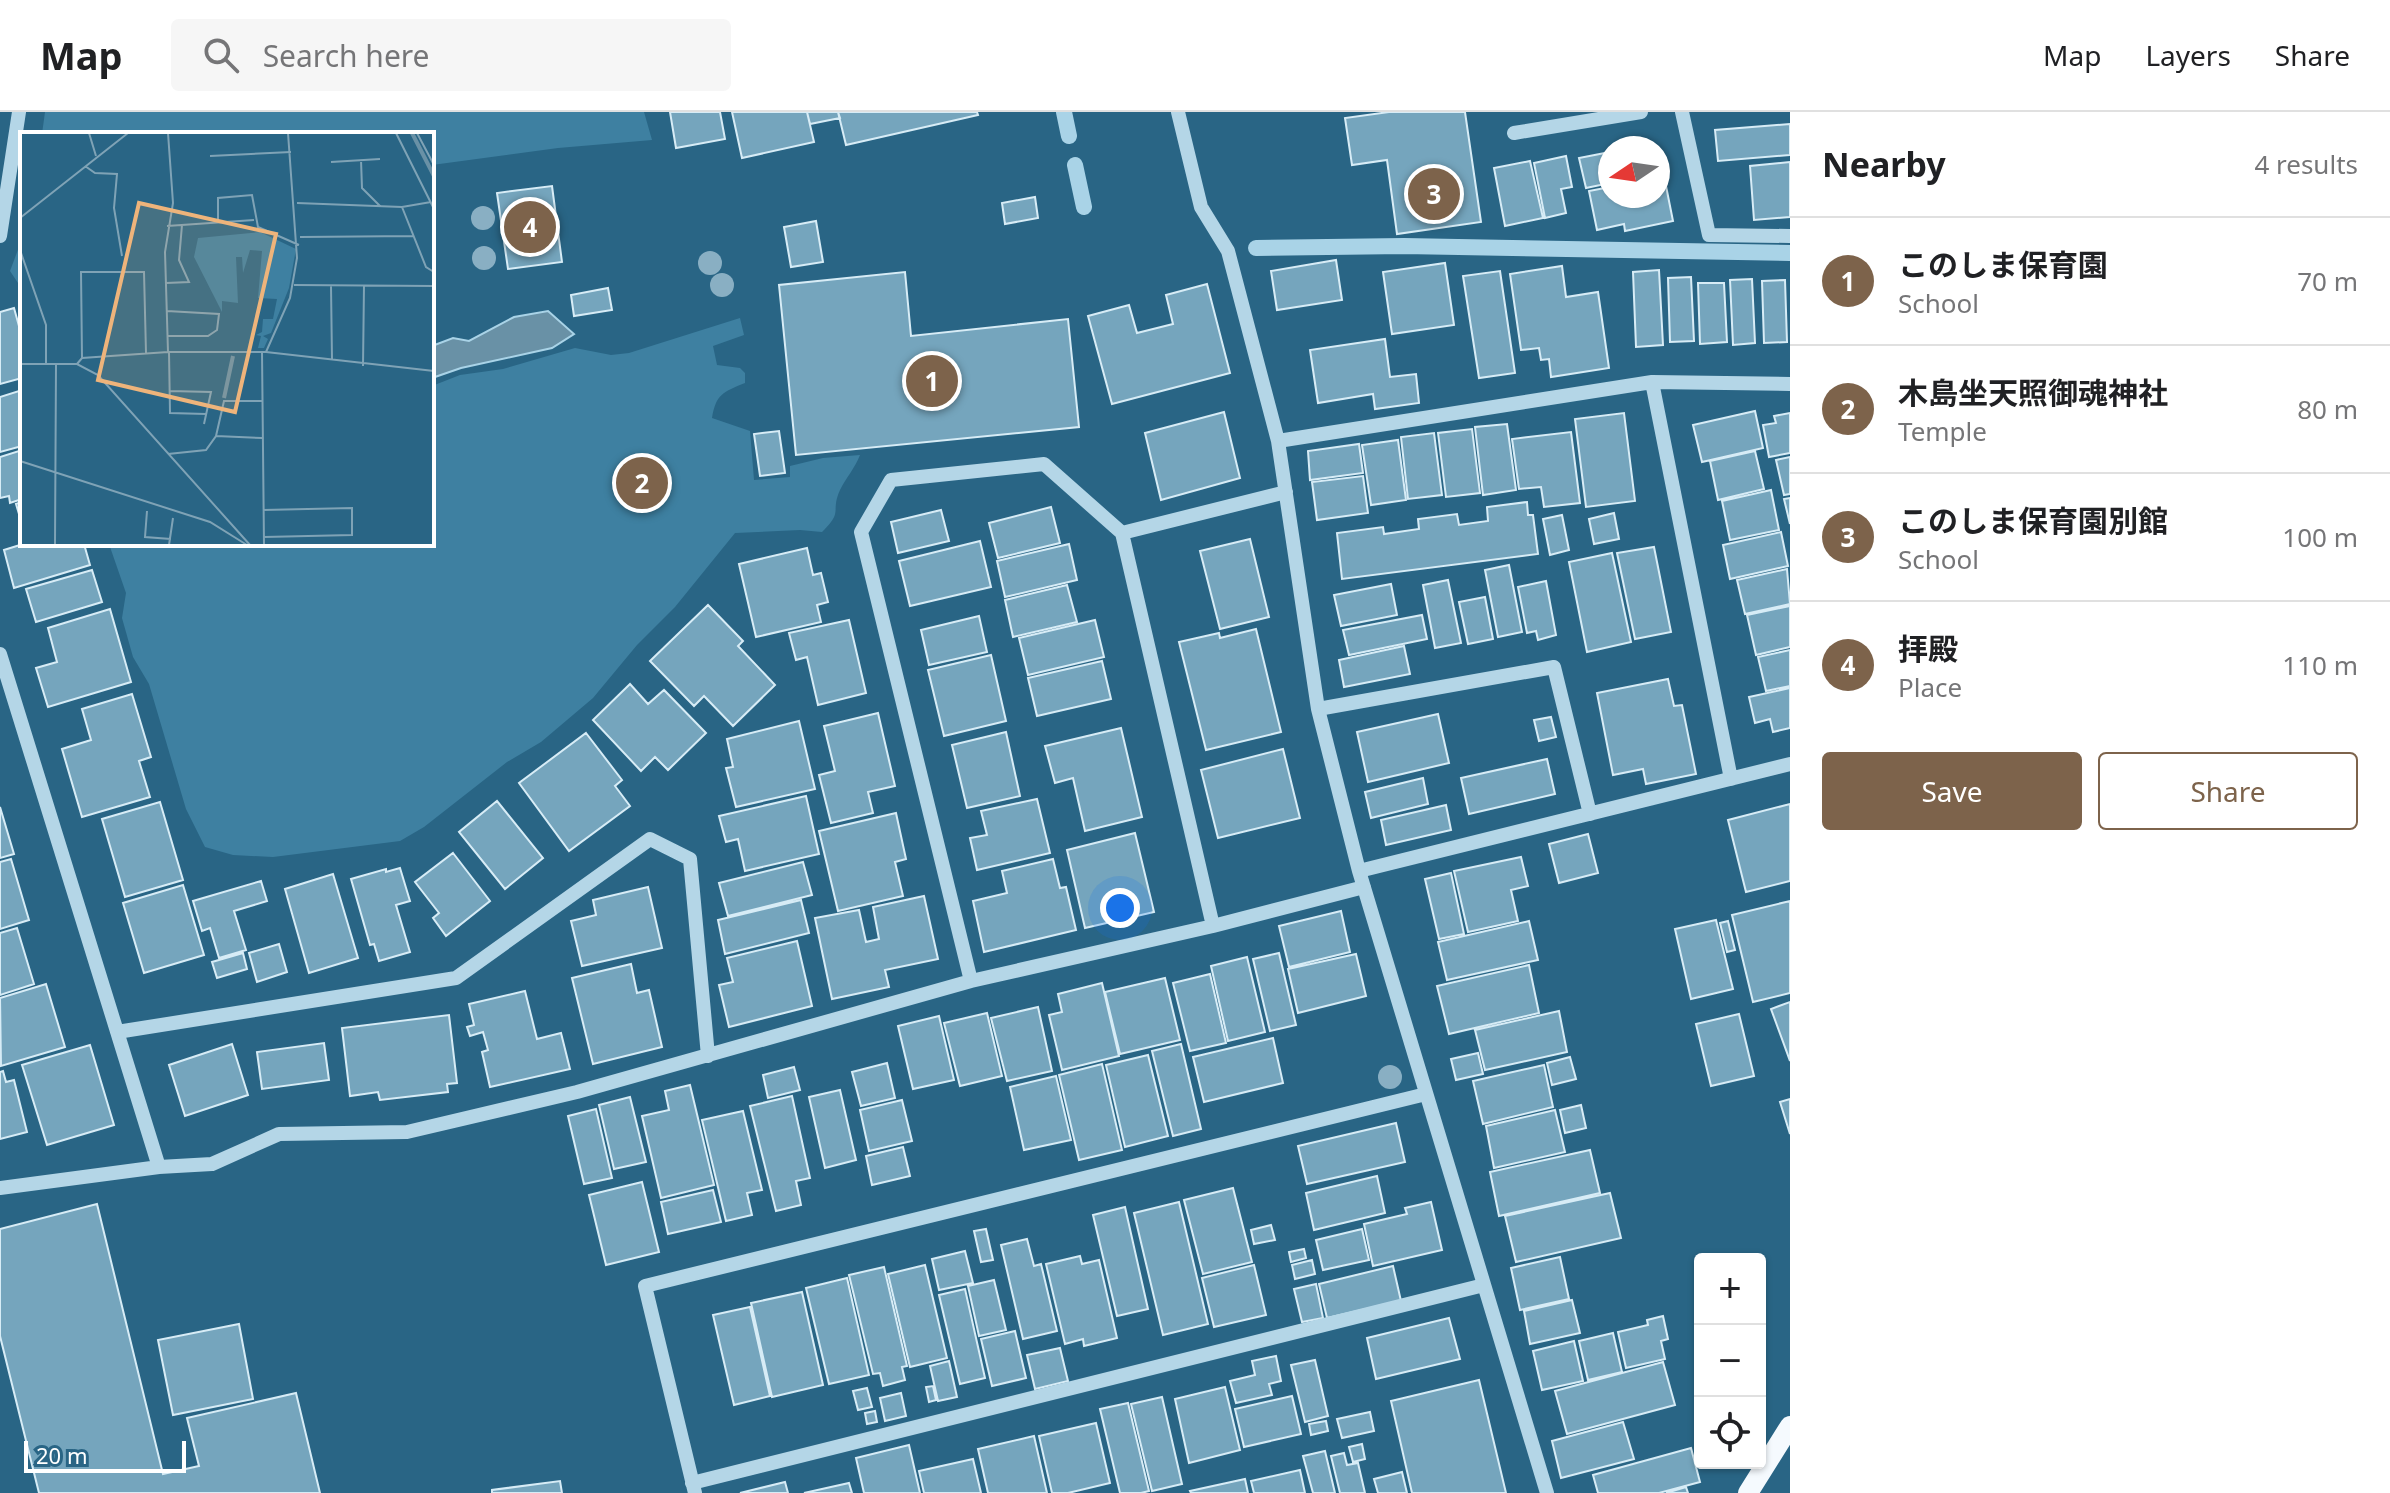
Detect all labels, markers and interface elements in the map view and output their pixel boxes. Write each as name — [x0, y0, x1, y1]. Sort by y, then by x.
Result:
search box — [171, 19, 731, 91]
text: Map — [40, 29, 123, 81]
icon: search — [199, 33, 243, 77]
text: Search here — [263, 35, 430, 76]
text: Map — [2043, 36, 2101, 74]
text: Layers — [2145, 36, 2231, 74]
text: Share — [2275, 36, 2350, 74]
inset map — [20, 132, 434, 546]
north arrow — [1598, 136, 1670, 208]
text: Nearby — [1822, 141, 1946, 187]
text: 4 results — [2254, 146, 2358, 182]
pin: 3 — [1408, 164, 1460, 224]
pin: 4 — [504, 197, 556, 257]
text: このしま保育園 — [1898, 244, 2108, 285]
text: 1 — [1841, 263, 1855, 299]
text: 70 m — [2297, 263, 2358, 299]
text: School — [1898, 285, 1979, 321]
pin: 1 — [906, 351, 958, 411]
text: 木島坐天照御魂神社 — [1898, 372, 2168, 413]
text: 2 — [1841, 391, 1855, 427]
text: 80 m — [2297, 391, 2358, 427]
text: Temple — [1898, 413, 1987, 449]
pin: 2 — [616, 453, 668, 513]
text: このしま保育園別館 — [1898, 500, 2168, 541]
text: 3 — [1841, 519, 1855, 555]
text: 100 m — [2282, 519, 2358, 555]
text: School — [1898, 541, 1979, 577]
text: 拝殿 — [1898, 628, 1958, 669]
text: 4 — [1841, 647, 1855, 683]
text: 110 m — [2282, 647, 2358, 683]
text: Place — [1898, 669, 1962, 705]
button: Save — [1822, 752, 2082, 830]
button: Share — [2098, 752, 2358, 830]
your location — [1100, 888, 1140, 928]
map controls — [1694, 1253, 1766, 1469]
button: + — [1694, 1253, 1766, 1325]
button: − — [1694, 1325, 1766, 1397]
button: locate — [1694, 1397, 1766, 1469]
scale bar — [24, 1437, 186, 1473]
text: 20 m — [36, 1440, 87, 1470]

